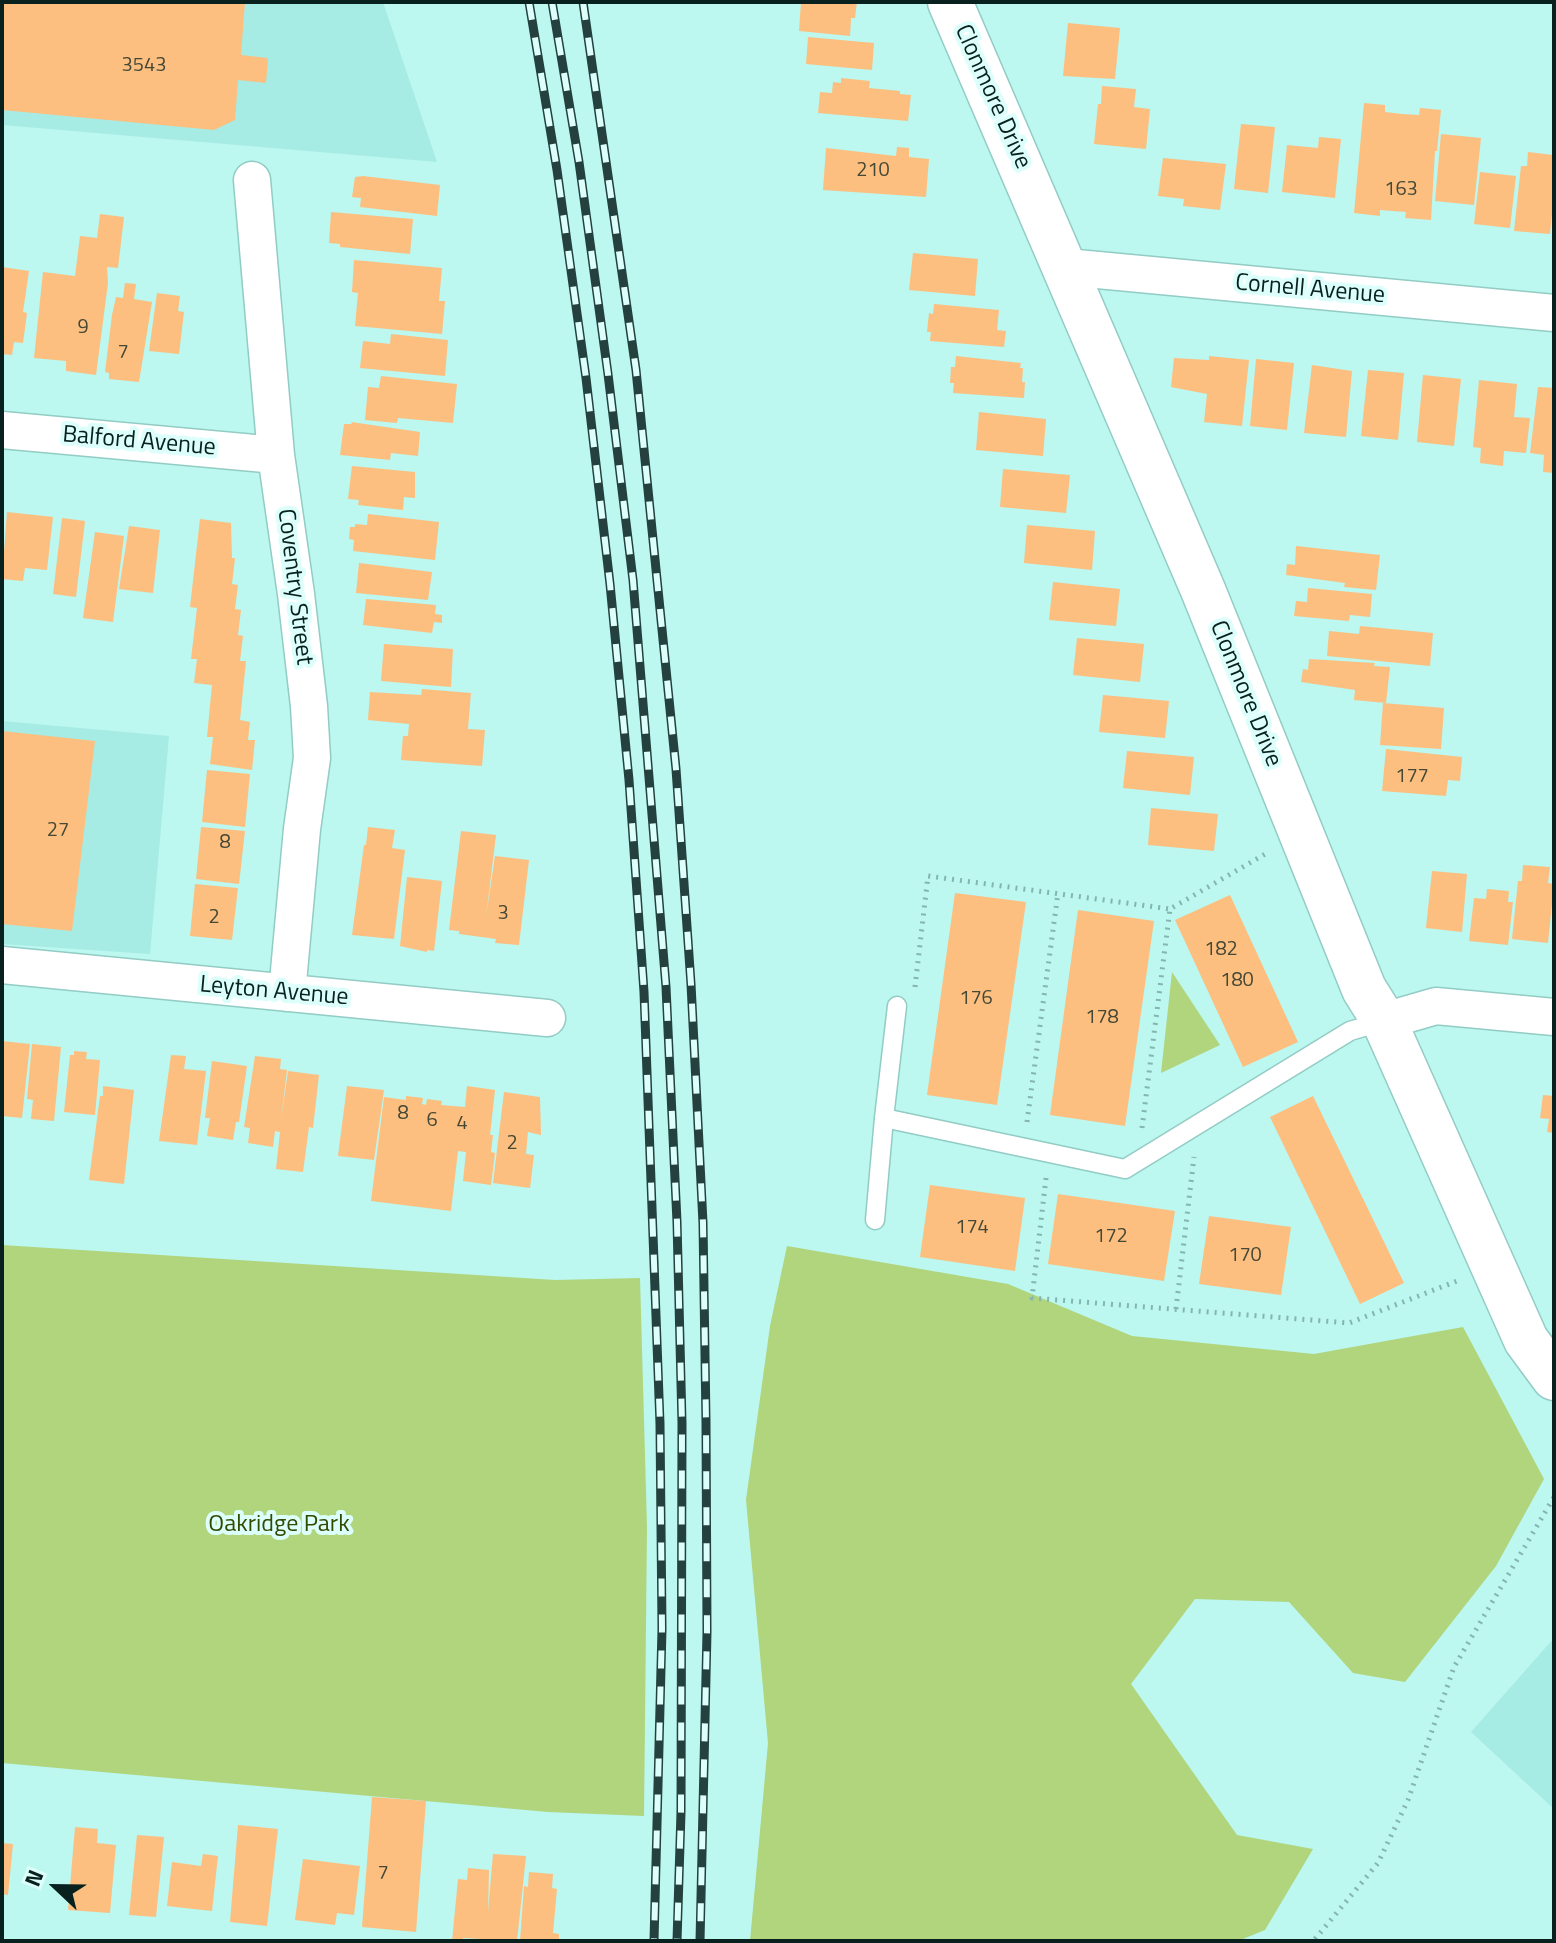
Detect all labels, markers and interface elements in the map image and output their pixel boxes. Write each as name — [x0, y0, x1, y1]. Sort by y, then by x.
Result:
street label: Clonmore Drive — [947, 20, 1037, 174]
house number: 3543 — [122, 54, 166, 78]
house number: 210 — [856, 159, 890, 183]
house number: 163 — [1384, 178, 1418, 202]
street label: Cornell Avenue — [1234, 269, 1386, 311]
house number: 9 — [77, 316, 89, 340]
house number: 7 — [117, 341, 129, 365]
street label: Balford Avenue — [61, 421, 217, 463]
street label: Coventry Street — [270, 507, 318, 667]
street label: Clonmore Drive — [1203, 617, 1287, 771]
house number: 177 — [1395, 765, 1429, 789]
house number: 27 — [47, 819, 69, 843]
house number: 8 — [219, 831, 231, 855]
house number: 3 — [497, 902, 509, 926]
house number: 2 — [208, 906, 220, 930]
house number: 182 — [1204, 938, 1238, 962]
house number: 180 — [1220, 969, 1254, 993]
street label: Leyton Avenue — [198, 971, 350, 1013]
house number: 176 — [959, 987, 993, 1011]
house number: 178 — [1085, 1006, 1119, 1030]
house number: 8 — [397, 1102, 409, 1126]
house number: 6 — [426, 1109, 438, 1133]
house number: 4 — [456, 1112, 468, 1136]
house number: 2 — [506, 1132, 518, 1156]
house number: 174 — [955, 1216, 989, 1240]
house number: 172 — [1094, 1225, 1128, 1249]
house number: 170 — [1228, 1244, 1262, 1268]
park label: Oakridge Park — [208, 1511, 350, 1539]
north arrow — [16, 1847, 96, 1927]
house number: 7 — [377, 1862, 389, 1886]
text: N — [15, 1865, 52, 1891]

